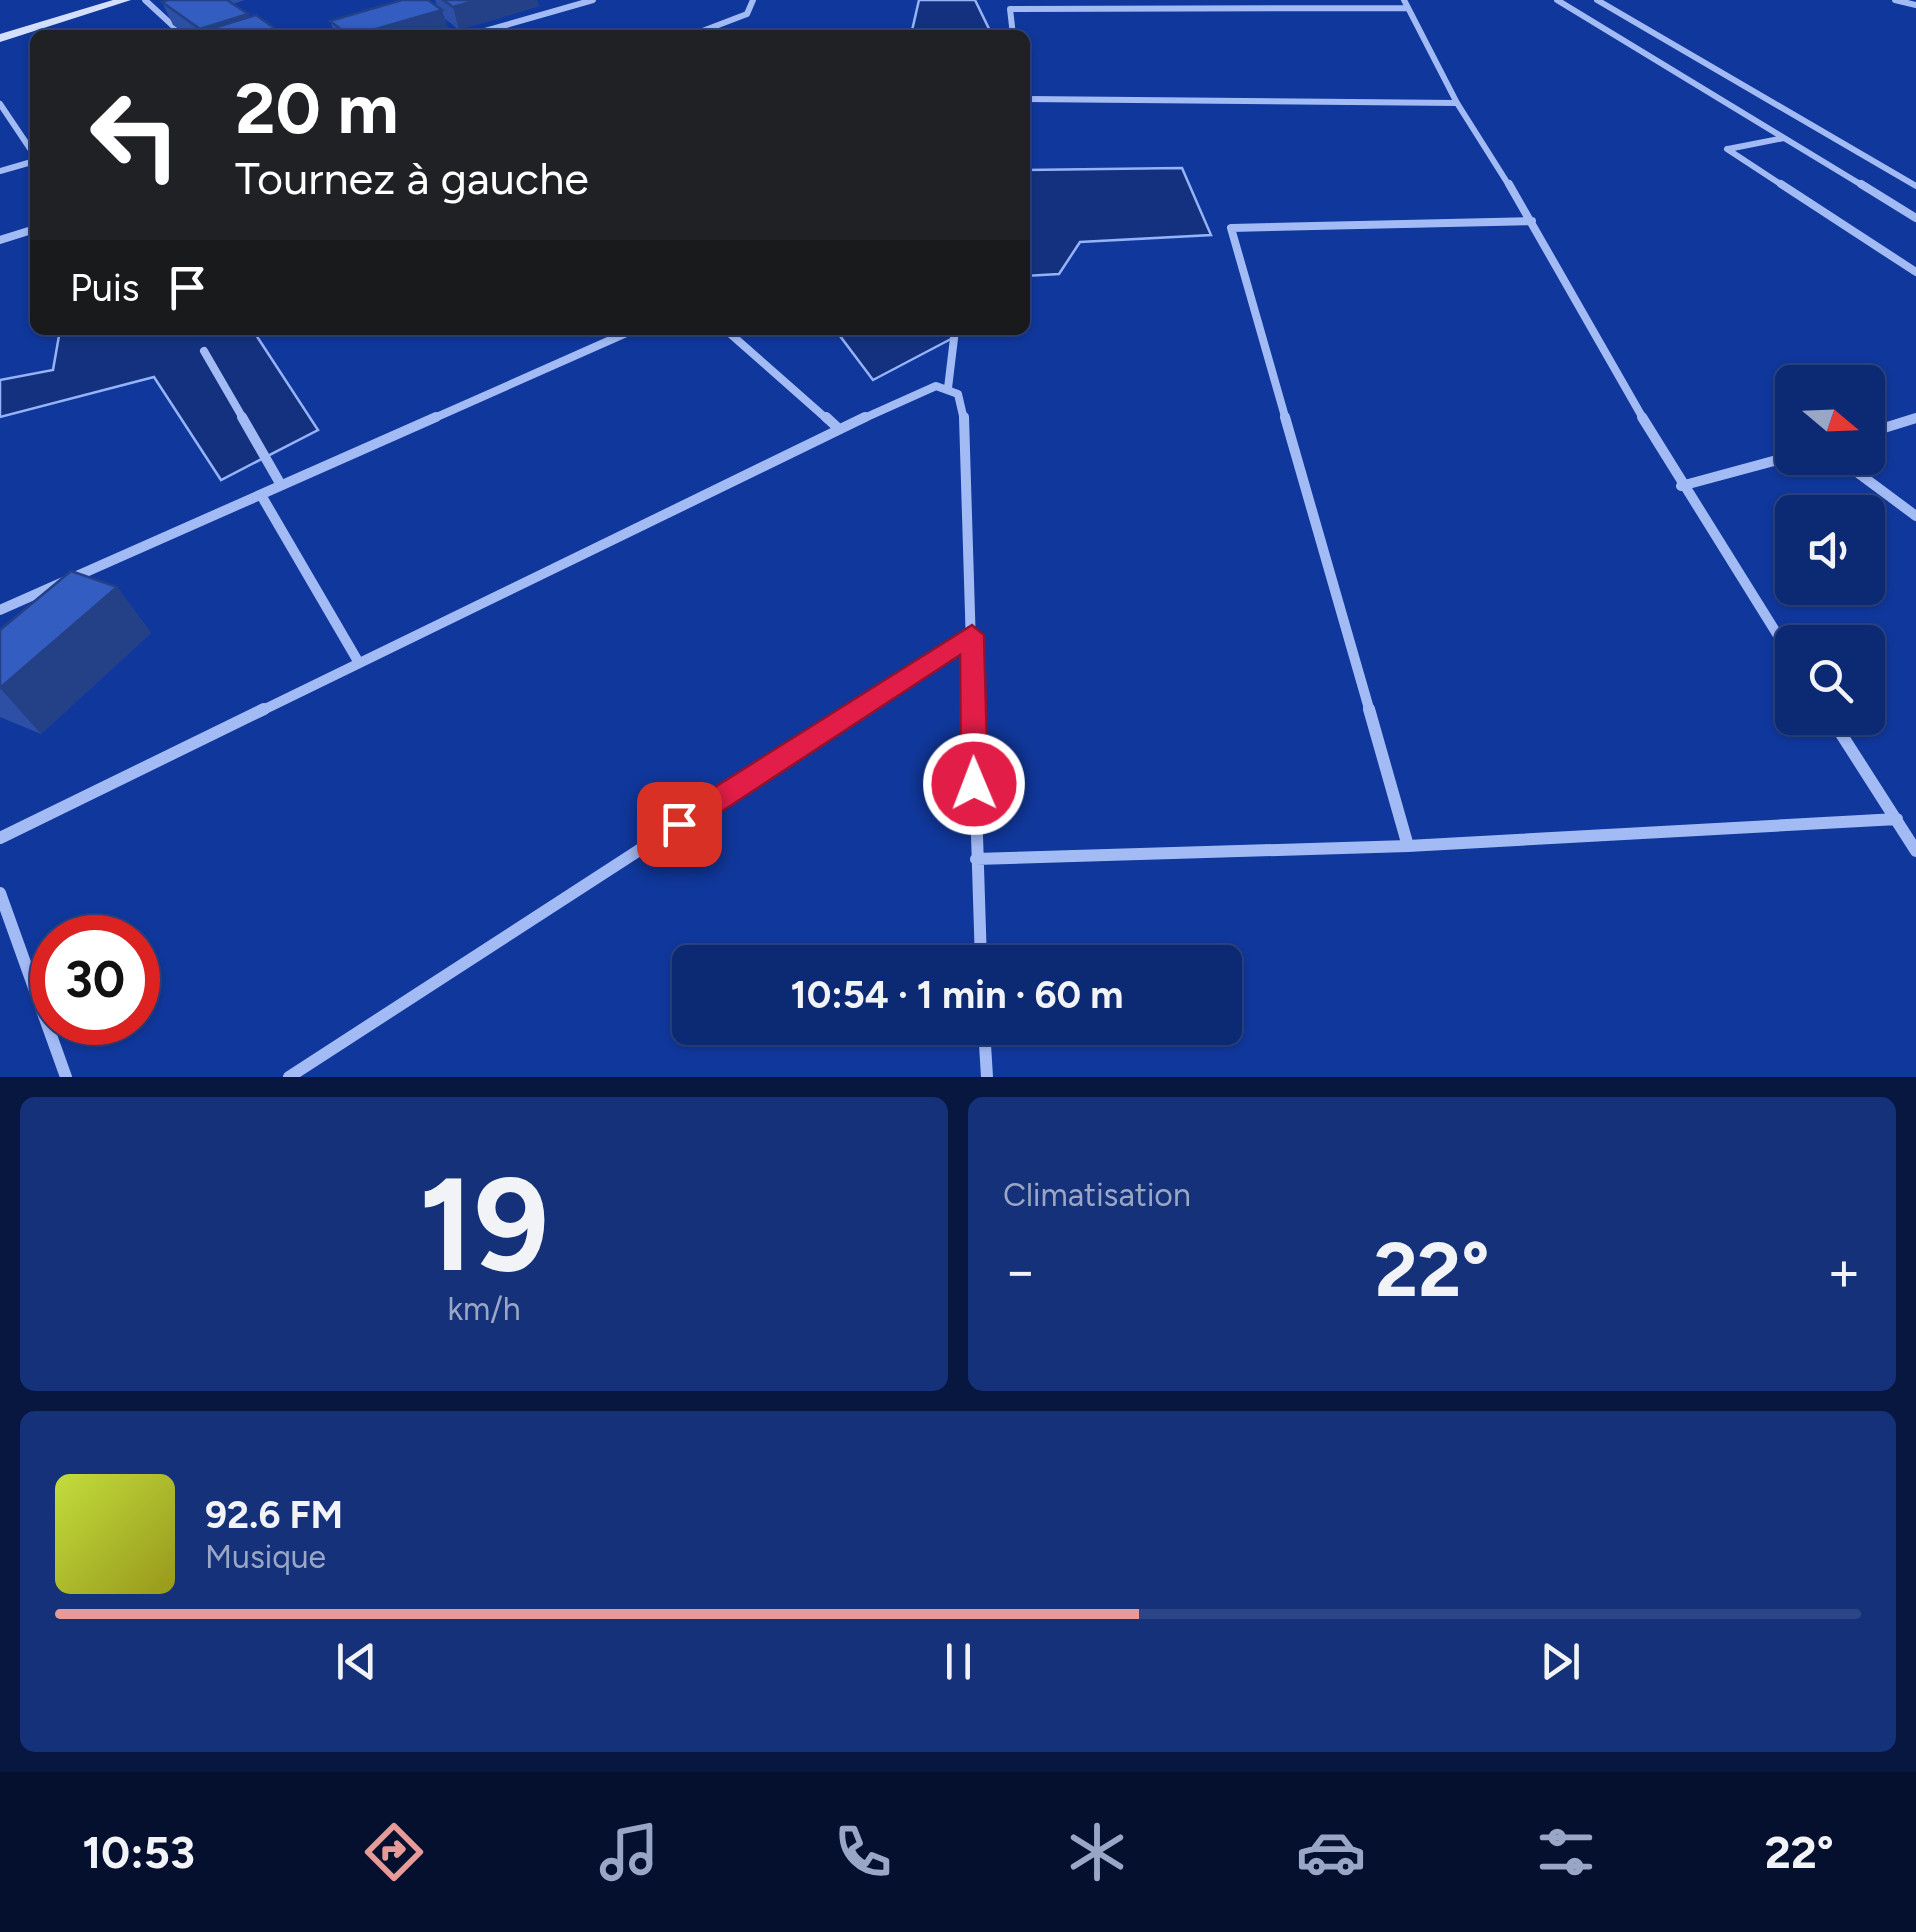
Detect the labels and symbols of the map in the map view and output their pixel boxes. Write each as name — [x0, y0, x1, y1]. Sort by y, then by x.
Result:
north arrow — [1775, 365, 1885, 475]
position arrow — [922, 732, 1026, 836]
pin — [637, 782, 722, 867]
speed limit sign: 30 — [30, 915, 160, 1045]

